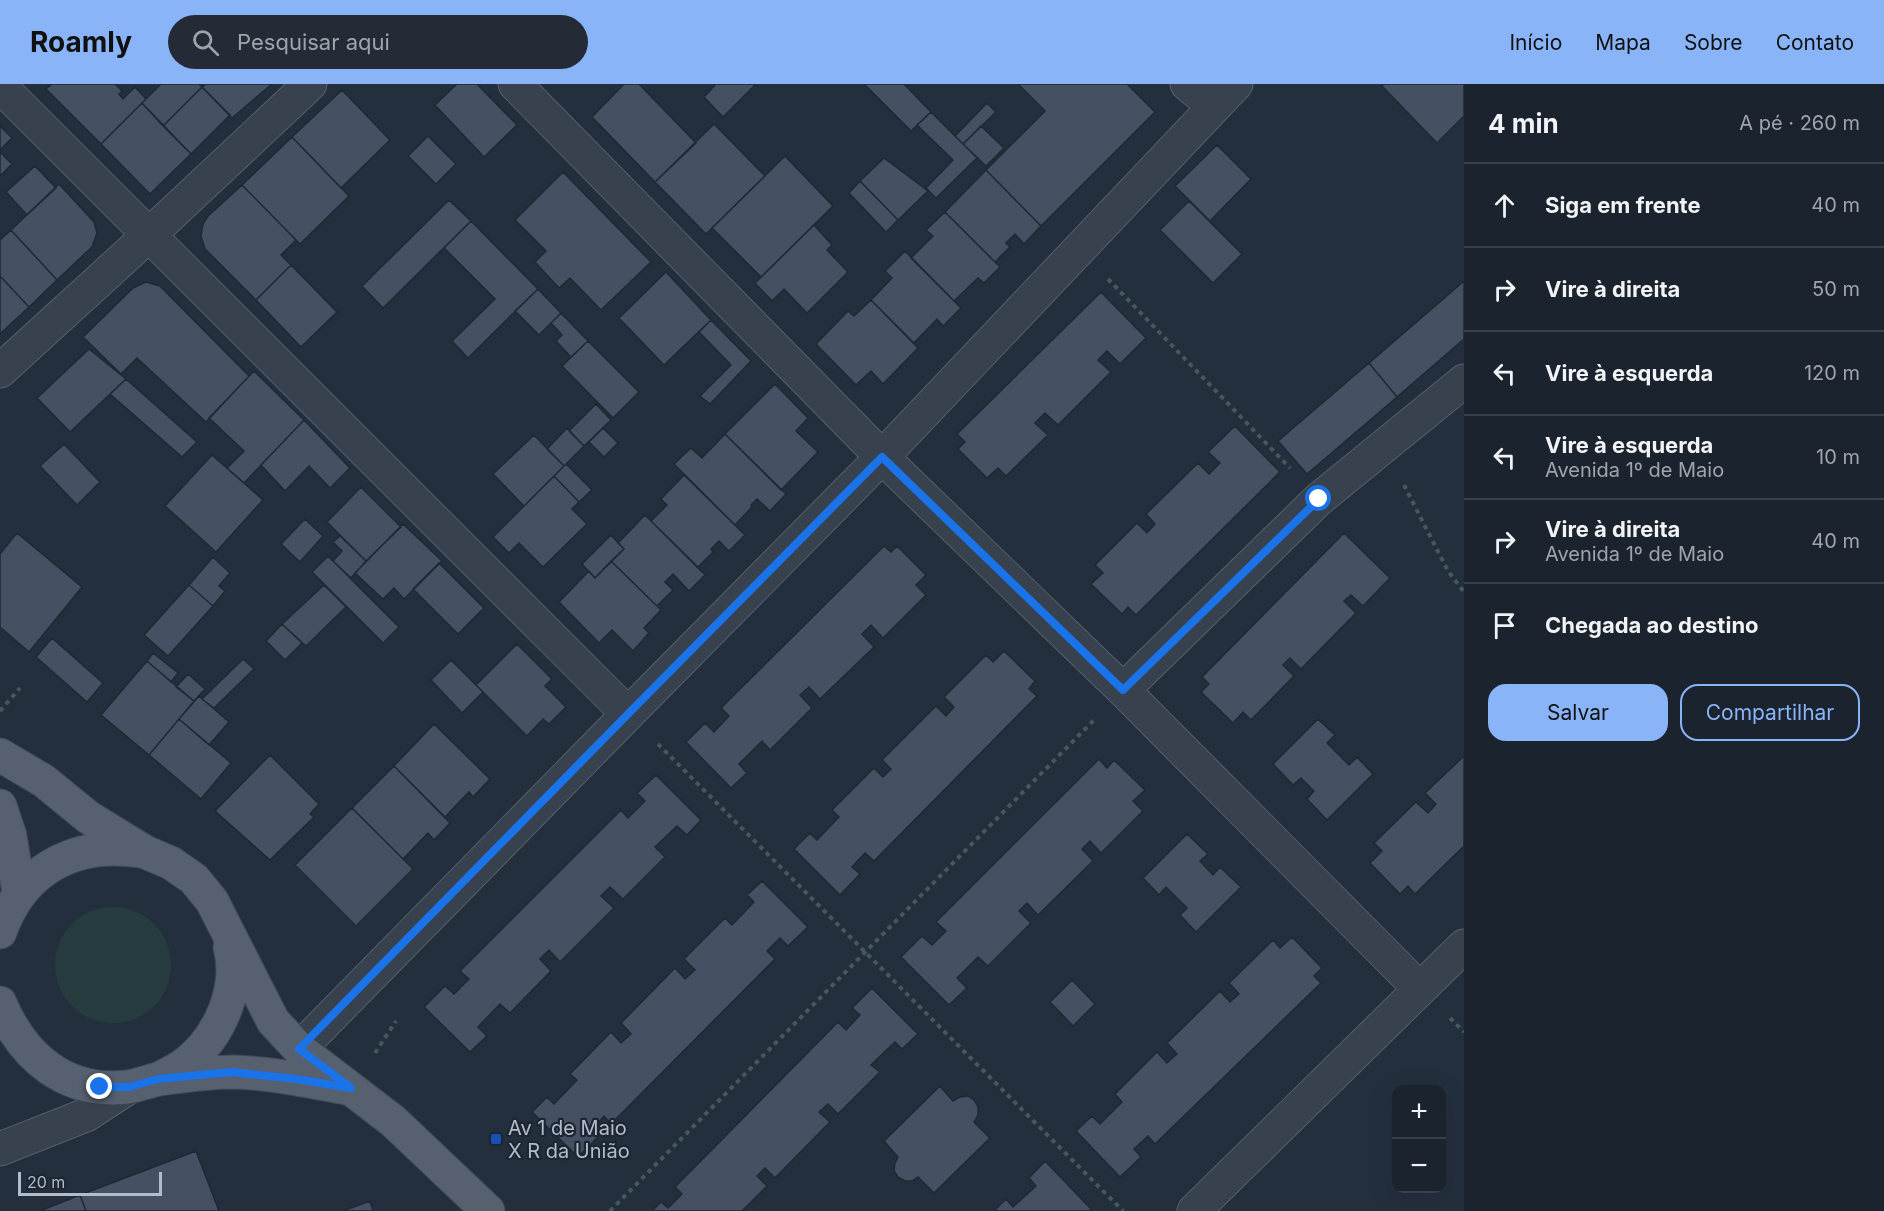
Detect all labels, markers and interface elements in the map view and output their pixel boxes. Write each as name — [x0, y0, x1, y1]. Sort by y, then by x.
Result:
search box — [168, 15, 588, 69]
text: Roamly — [30, 25, 132, 59]
icon: search — [189, 26, 222, 59]
text: Pesquisar aqui — [237, 29, 390, 55]
text: Início — [1509, 30, 1562, 55]
text: Mapa — [1595, 30, 1651, 55]
text: Sobre — [1684, 30, 1743, 55]
text: Contato — [1776, 30, 1854, 55]
text: 4 min — [1488, 108, 1559, 139]
text: A pé · 260 m — [1739, 111, 1860, 135]
icon: ahead — [1488, 189, 1521, 222]
text: Siga em frente — [1545, 192, 1701, 218]
text: 40 m — [1811, 193, 1860, 217]
icon: right — [1488, 273, 1521, 306]
text: Vire à direita — [1545, 276, 1680, 302]
text: 50 m — [1812, 277, 1860, 301]
icon: left — [1488, 357, 1521, 390]
text: Vire à esquerda — [1545, 360, 1713, 386]
text: 120 m — [1804, 361, 1860, 385]
text: Vire à esquerda — [1545, 432, 1713, 458]
icon: left — [1488, 441, 1521, 474]
text: 10 m — [1816, 445, 1860, 469]
text: Avenida 1º de Maio — [1545, 458, 1724, 482]
route start — [1305, 485, 1331, 511]
text: Vire à direita — [1545, 516, 1680, 542]
icon: right — [1488, 525, 1521, 558]
text: 40 m — [1811, 529, 1860, 553]
text: Avenida 1º de Maio — [1545, 542, 1724, 566]
icon: arrive — [1488, 609, 1521, 642]
text: Chegada ao destino — [1545, 612, 1759, 638]
button: Salvar — [1488, 684, 1668, 741]
button: Compartilhar — [1680, 684, 1860, 741]
route end — [86, 1073, 112, 1099]
map controls — [1392, 1085, 1446, 1193]
button: + — [1392, 1085, 1446, 1139]
place label: Av 1 de Maio X R da União — [508, 1116, 630, 1163]
marker: Av 1 de Maio X R da União — [489, 1132, 503, 1146]
button: − — [1392, 1139, 1446, 1193]
scale bar — [18, 1169, 162, 1196]
text: 20 m — [27, 1172, 65, 1192]

